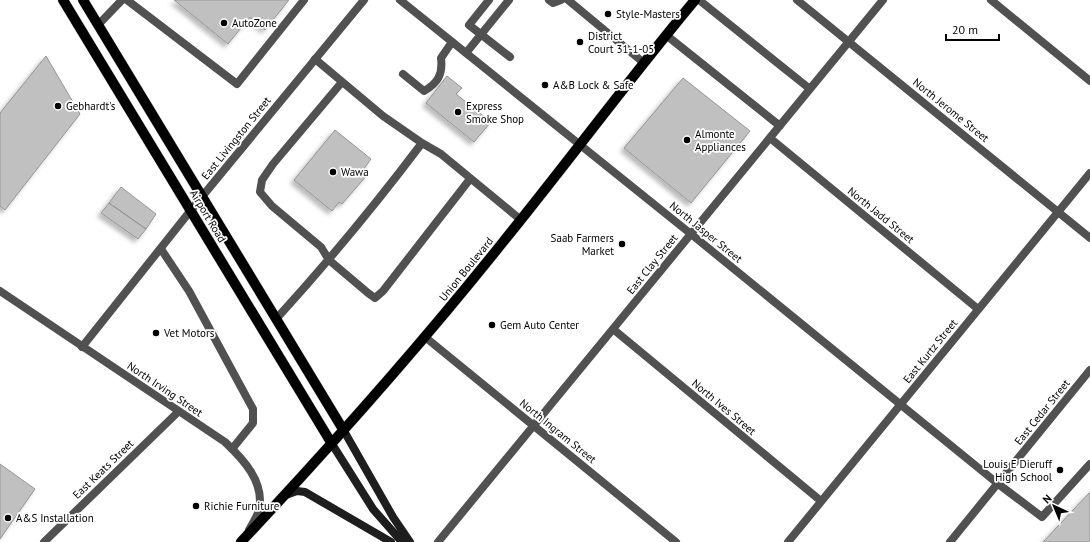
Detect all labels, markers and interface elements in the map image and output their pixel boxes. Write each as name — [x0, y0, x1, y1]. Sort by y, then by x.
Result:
place label: Style-Masters — [616, 7, 680, 21]
marker: Style-Masters — [603, 9, 613, 19]
place label: AutoZone — [232, 16, 277, 30]
scale bar — [946, 16, 999, 42]
marker: AutoZone — [219, 18, 229, 28]
text: 20 m — [952, 22, 978, 37]
place label: District Court 31-1-05 — [588, 29, 654, 56]
marker: District Court 31-1-05 — [575, 37, 585, 47]
street label: North Jerome Street — [910, 75, 992, 145]
place label: A&B Lock & Safe — [553, 78, 634, 92]
marker: A&B Lock & Safe — [540, 80, 550, 90]
street label: East Livingston Street — [198, 94, 274, 182]
place label: Gebhardt's — [66, 99, 116, 113]
place label: Express Smoke Shop — [466, 99, 524, 126]
marker: Gebhardt's — [53, 101, 63, 111]
marker: Express Smoke Shop — [453, 107, 463, 117]
place label: Almonte Appliances — [695, 127, 746, 154]
marker: Almonte Appliances — [682, 135, 692, 145]
place label: Wawa — [341, 165, 369, 179]
marker: Wawa — [328, 167, 338, 177]
street label: North Jadd Street — [845, 184, 917, 246]
street label: Airport Road — [187, 187, 229, 245]
street label: North Jasper Street — [667, 198, 745, 266]
place label: Saab Farmers Market — [551, 231, 614, 258]
street label: East Clay Street — [623, 231, 681, 297]
street label: Union Boulevard — [436, 234, 496, 304]
marker: Saab Farmers Market — [617, 239, 627, 249]
street label: East Kurtz Street — [900, 316, 960, 386]
place label: Gem Auto Center — [500, 318, 579, 332]
marker: Gem Auto Center — [487, 320, 497, 330]
place label: Vet Motors — [163, 326, 215, 340]
marker: Vet Motors — [151, 328, 161, 338]
street label: North Irving Street — [125, 359, 206, 420]
street label: North Ives Street — [689, 376, 759, 438]
street label: East Cedar Street — [1011, 376, 1073, 448]
street label: North Ingram Street — [517, 396, 599, 466]
street label: East Keats Street — [70, 436, 137, 502]
place label: Louis E Dieruff High School — [983, 457, 1053, 484]
marker: Louis E Dieruff High School — [1055, 465, 1065, 475]
north arrow — [1034, 486, 1074, 526]
text: N — [1040, 491, 1055, 506]
place label: Richie Furniture — [204, 499, 280, 513]
marker: Richie Furniture — [191, 501, 201, 511]
place label: A&S Installation — [16, 511, 94, 525]
marker: A&S Installation — [3, 513, 13, 523]

